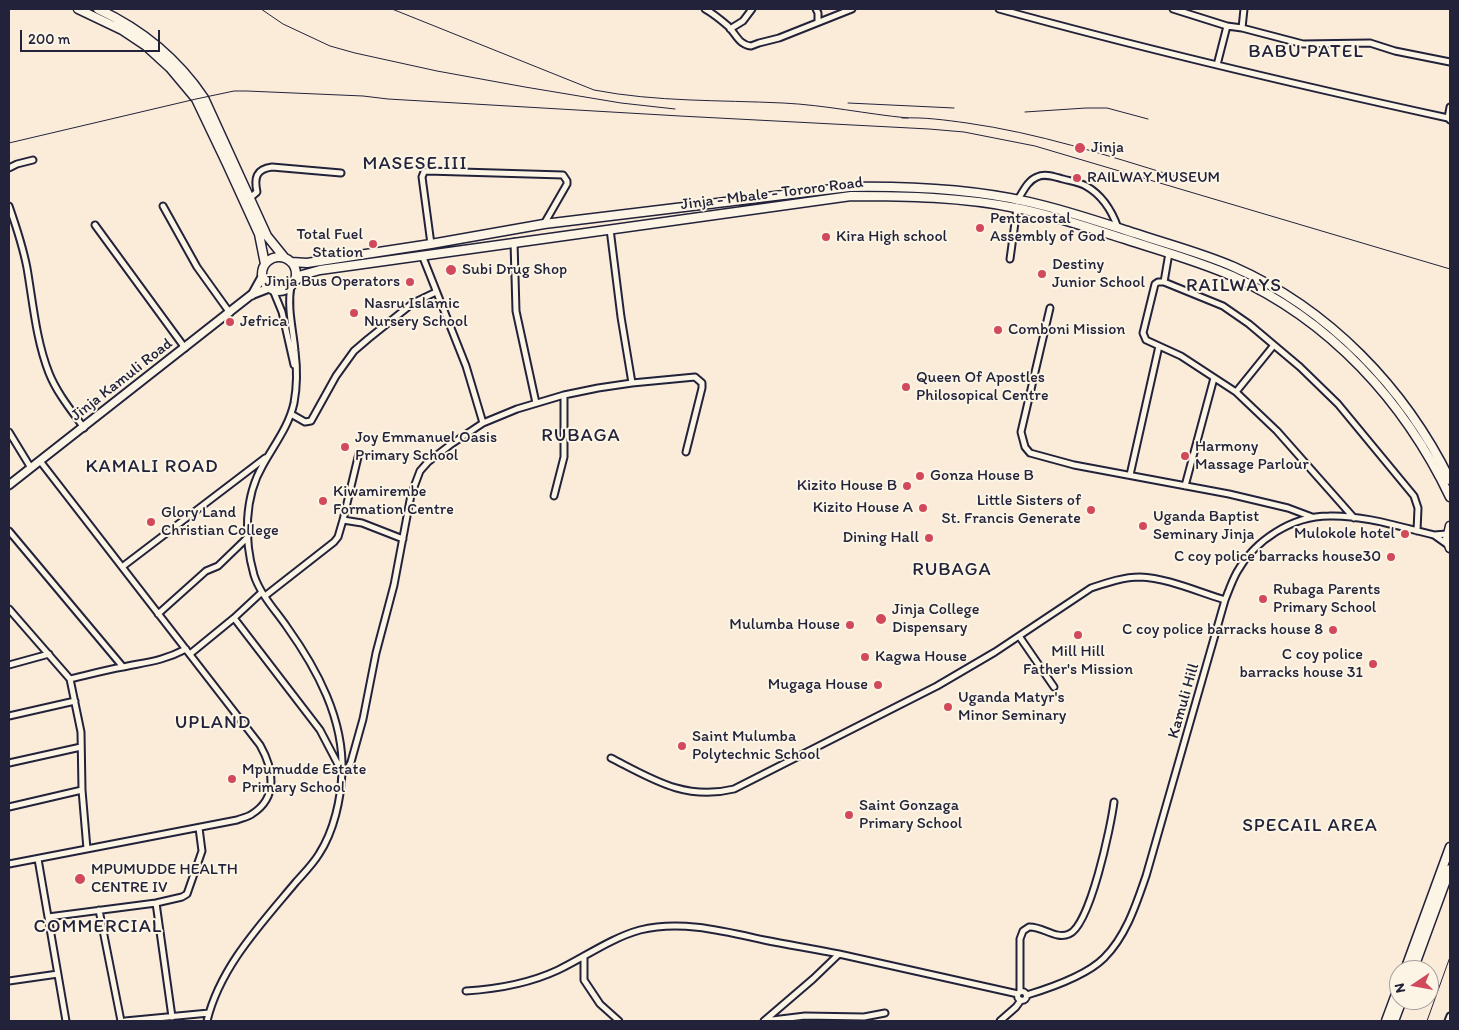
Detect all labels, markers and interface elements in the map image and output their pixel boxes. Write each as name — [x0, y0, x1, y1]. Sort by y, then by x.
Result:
scale bar — [22, 20, 162, 52]
text: 200 m — [28, 30, 70, 48]
district label: BABU PATEL — [1246, 41, 1366, 63]
place label: Jinja — [1091, 138, 1124, 158]
marker: Jinja — [1073, 141, 1087, 155]
district label: MASESE III — [362, 153, 468, 175]
place label: RAILWAY MUSEUM — [1087, 168, 1220, 188]
marker: RAILWAY MUSEUM — [1071, 172, 1083, 184]
street label: Jinja - Mbale - Tororo Road — [680, 173, 864, 215]
place label: Pentacostal Assembly of God — [990, 209, 1105, 247]
marker: Pentacostal Assembly of God — [974, 222, 986, 234]
place label: Total Fuel Station — [296, 225, 363, 263]
place label: Kira High school — [836, 227, 947, 247]
marker: Kira High school — [820, 231, 832, 243]
marker: Total Fuel Station — [367, 238, 379, 250]
place label: Destiny Junior School — [1052, 255, 1145, 293]
place label: Subi Drug Shop — [462, 260, 567, 280]
marker: Subi Drug Shop — [444, 263, 458, 277]
marker: Destiny Junior School — [1036, 268, 1048, 280]
place label: Jinja Bus Operators — [264, 272, 400, 292]
district label: RAILWAYS — [1185, 275, 1283, 297]
marker: Jinja Bus Operators — [404, 276, 416, 288]
place label: Nasru Islamic Nursery School — [364, 294, 468, 332]
marker: Nasru Islamic Nursery School — [348, 307, 360, 319]
place label: Jefrica — [240, 312, 287, 332]
marker: Jefrica — [224, 316, 236, 328]
place label: Comboni Mission — [1008, 320, 1125, 340]
marker: Comboni Mission — [992, 324, 1004, 336]
street label: Jinja Kamuli Road — [67, 334, 177, 426]
place label: Queen Of Apostles Philosopical Centre — [916, 368, 1049, 406]
marker: Queen Of Apostles Philosopical Centre — [900, 381, 912, 393]
district label: RUBAGA — [540, 425, 622, 447]
place label: Joy Emmanuel Oasis Primary School — [355, 428, 497, 466]
place label: Harmony Massage Parlour — [1195, 437, 1309, 475]
marker: Joy Emmanuel Oasis Primary School — [339, 441, 351, 453]
marker: Harmony Massage Parlour — [1179, 450, 1191, 462]
district label: KAMALI ROAD — [84, 456, 220, 478]
place label: Gonza House B — [930, 466, 1034, 486]
marker: Gonza House B — [914, 470, 926, 482]
place label: Kizito House B — [797, 476, 897, 496]
marker: Kizito House B — [901, 480, 913, 492]
place label: Kiwamirembe Formation Centre — [333, 482, 454, 520]
place label: Little Sisters of St. Francis Generate — [942, 491, 1081, 529]
marker: Kiwamirembe Formation Centre — [317, 495, 329, 507]
place label: Kizito House A — [813, 498, 913, 518]
marker: Kizito House A — [917, 502, 929, 514]
place label: Glory Land Christian College — [161, 503, 279, 541]
marker: Little Sisters of St. Francis Generate — [1085, 504, 1097, 516]
place label: Uganda Baptist Seminary Jinja — [1153, 507, 1259, 545]
marker: Glory Land Christian College — [145, 516, 157, 528]
marker: Uganda Baptist Seminary Jinja — [1137, 520, 1149, 532]
place label: Mulokole hotel — [1294, 524, 1395, 544]
place label: Dining Hall — [842, 528, 919, 548]
marker: Mulokole hotel — [1399, 528, 1411, 540]
marker: Dining Hall — [923, 532, 935, 544]
place label: C coy police barracks house30 — [1174, 547, 1381, 567]
marker: C coy police barracks house30 — [1385, 551, 1397, 563]
district label: RUBAGA — [911, 559, 993, 581]
place label: Rubaga Parents Primary School — [1273, 580, 1380, 618]
marker: Rubaga Parents Primary School — [1257, 593, 1269, 605]
place label: Jinja College Dispensary — [892, 600, 979, 638]
marker: Jinja College Dispensary — [874, 612, 888, 626]
place label: Mulumba House — [729, 615, 840, 635]
marker: Mulumba House — [844, 619, 856, 631]
place label: C coy police barracks house 8 — [1122, 620, 1323, 640]
marker: C coy police barracks house 8 — [1327, 624, 1339, 636]
marker: Mill Hill Father's Mission — [1072, 629, 1084, 641]
place label: Mill Hill Father's Mission — [1023, 642, 1133, 680]
place label: C coy police barracks house 31 — [1240, 645, 1363, 683]
place label: Kagwa House — [875, 647, 967, 667]
marker: Kagwa House — [859, 651, 871, 663]
marker: C coy police barracks house 31 — [1367, 658, 1379, 670]
street label: Kamuli Hill — [1164, 661, 1204, 741]
place label: Mugaga House — [768, 675, 868, 695]
marker: Mugaga House — [872, 679, 884, 691]
place label: Uganda Matyr's Minor Seminary — [958, 688, 1066, 726]
marker: Uganda Matyr's Minor Seminary — [942, 701, 954, 713]
district label: UPLAND — [174, 712, 252, 734]
place label: Saint Mulumba Polytechnic School — [692, 727, 820, 765]
marker: Saint Mulumba Polytechnic School — [676, 740, 688, 752]
place label: Mpumudde Estate Primary School — [242, 760, 366, 798]
marker: Mpumudde Estate Primary School — [226, 773, 238, 785]
place label: Saint Gonzaga Primary School — [859, 796, 962, 834]
marker: Saint Gonzaga Primary School — [843, 809, 855, 821]
district label: SPECAIL AREA — [1241, 815, 1379, 837]
place label: MPUMUDDE HEALTH CENTRE IV — [91, 860, 238, 898]
marker: MPUMUDDE HEALTH CENTRE IV — [73, 872, 87, 886]
district label: COMMERCIAL — [32, 916, 164, 938]
north arrow — [1389, 960, 1439, 1010]
text: N — [1391, 982, 1409, 994]

